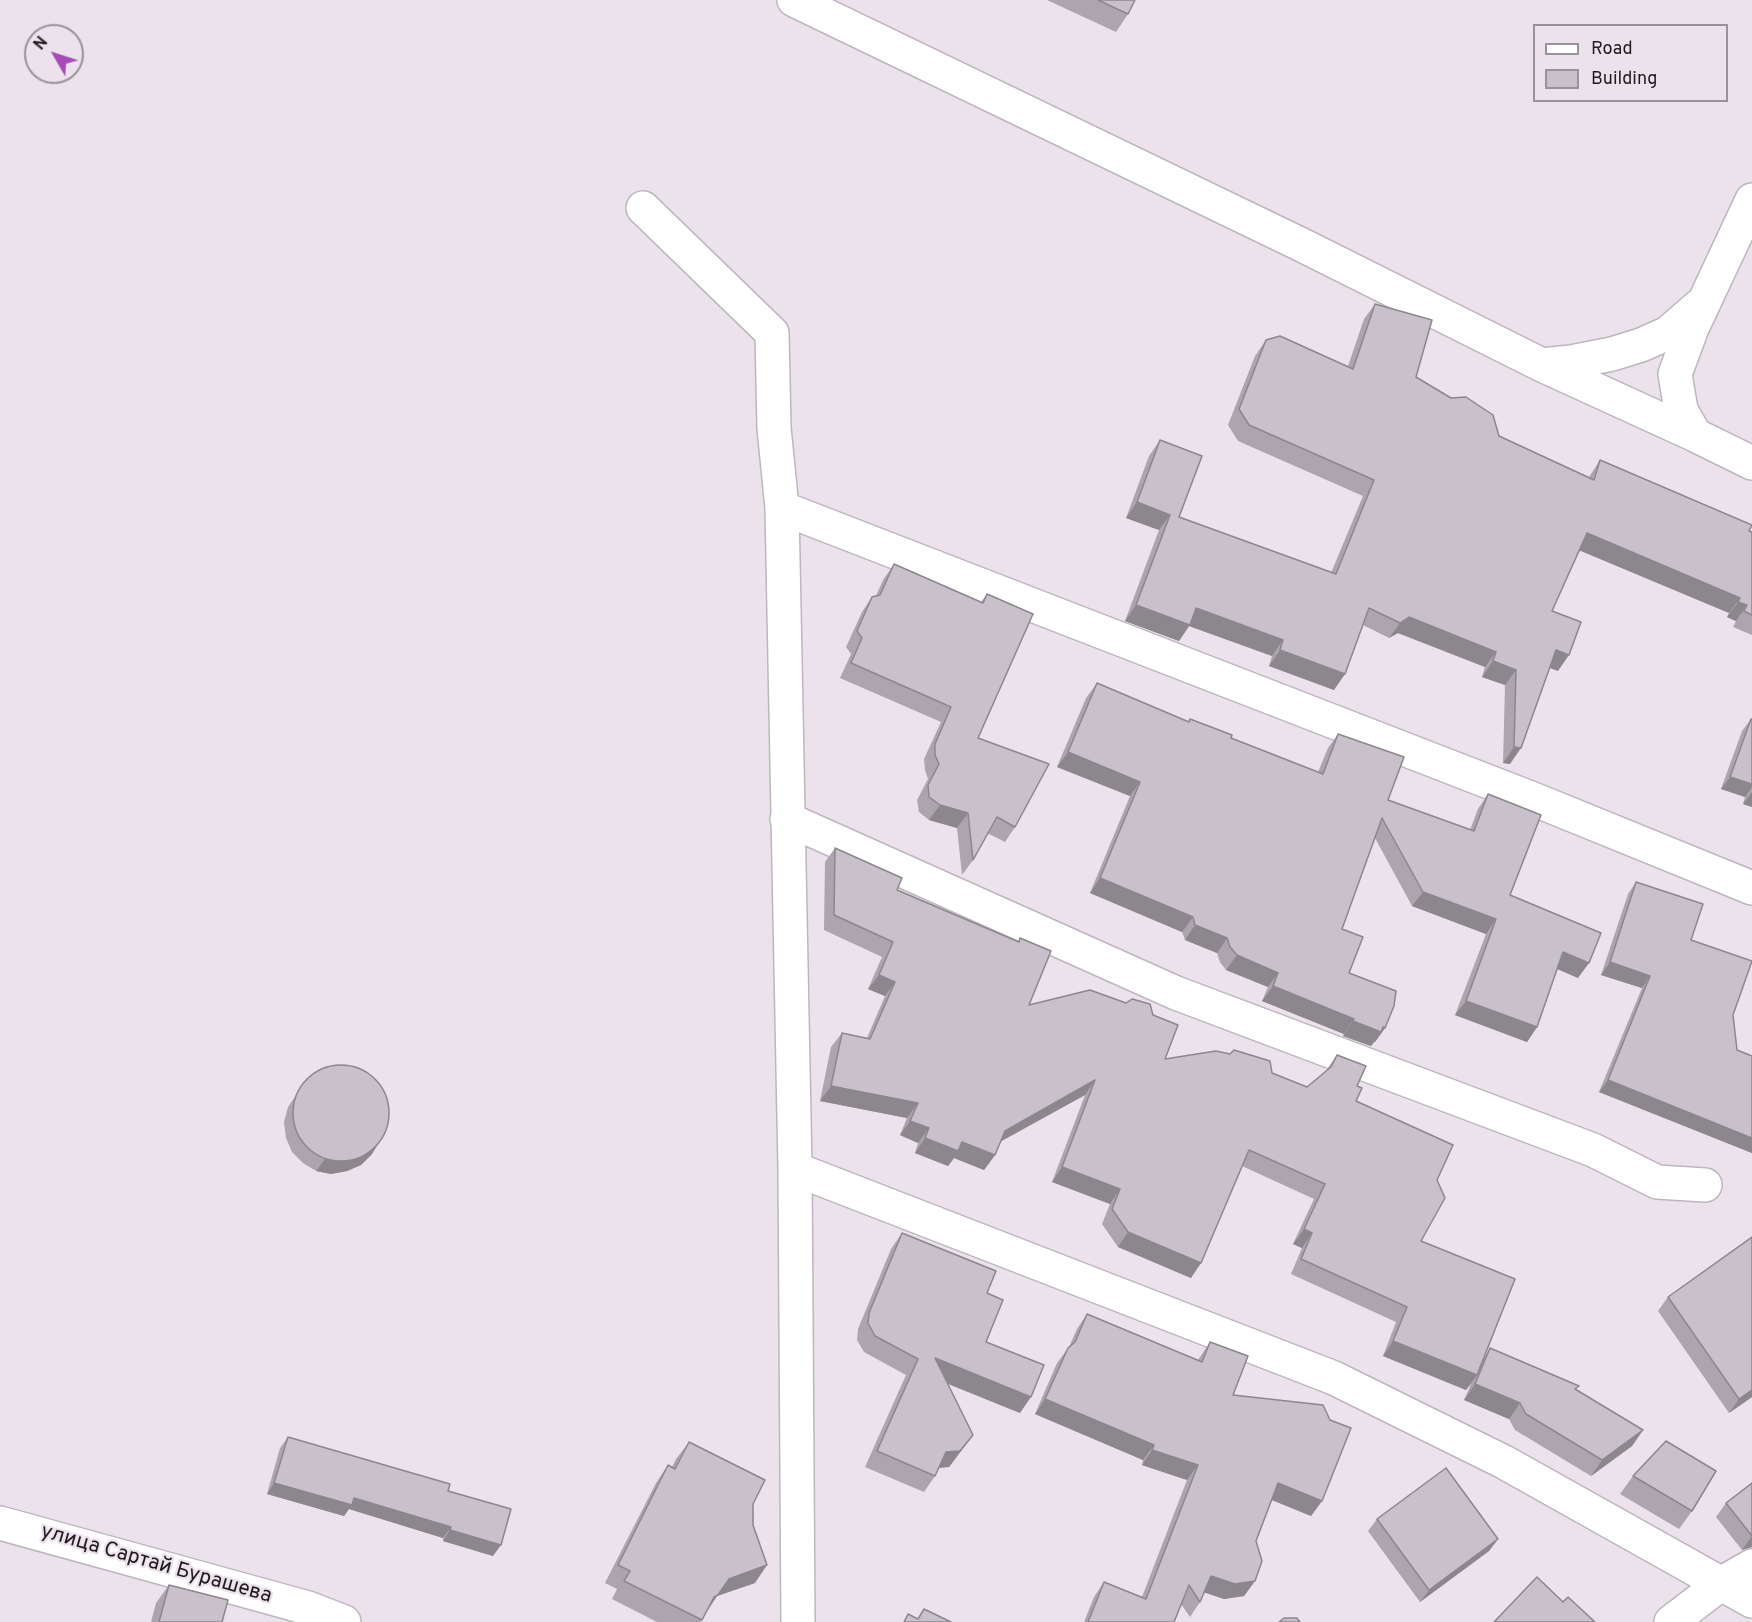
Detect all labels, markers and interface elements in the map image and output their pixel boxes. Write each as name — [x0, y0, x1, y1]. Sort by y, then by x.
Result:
north arrow — [24, 24, 84, 84]
legend — [1533, 24, 1728, 102]
text: N — [30, 33, 53, 55]
text: Road — [1591, 38, 1633, 61]
text: Building — [1591, 68, 1657, 91]
street label: улица Сартай Бурашева — [38, 1520, 274, 1610]

